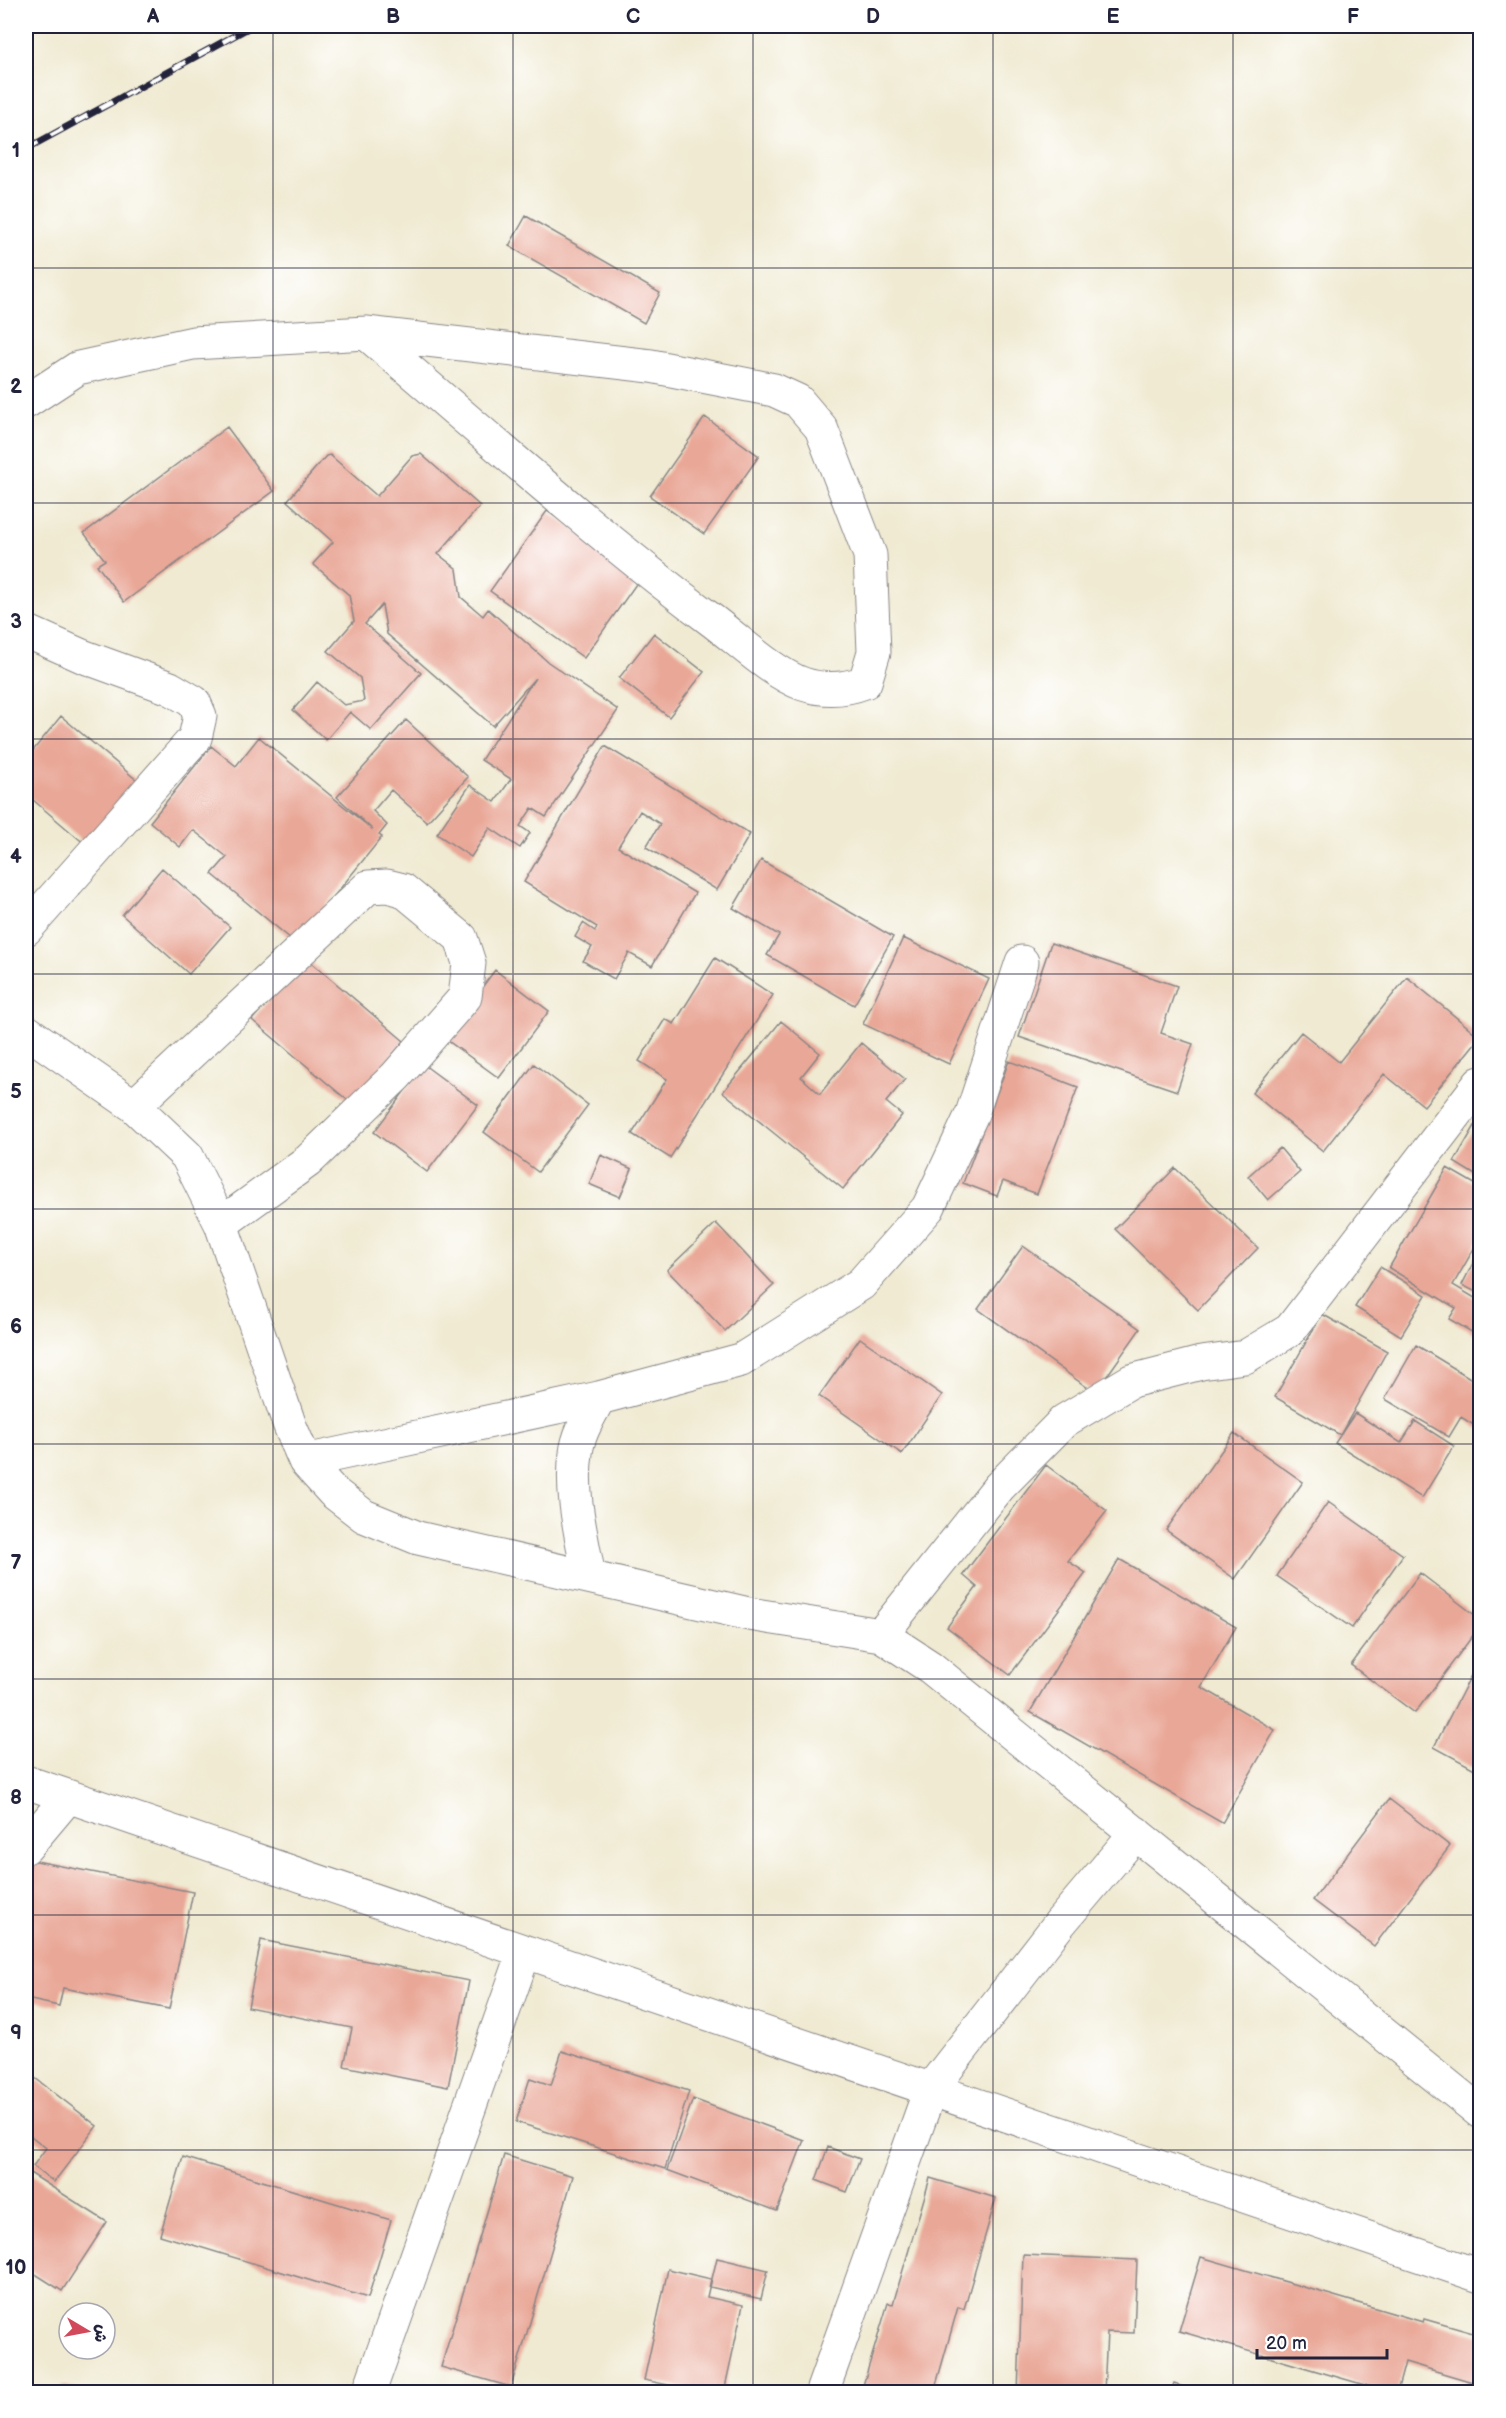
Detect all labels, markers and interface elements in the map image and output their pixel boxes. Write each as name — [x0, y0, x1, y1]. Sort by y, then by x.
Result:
text: A — [146, 5, 160, 29]
text: B — [386, 5, 400, 29]
text: C — [626, 5, 640, 29]
text: D — [866, 5, 880, 29]
text: E — [1107, 5, 1120, 29]
text: F — [1347, 5, 1359, 29]
text: 1 — [12, 139, 20, 163]
text: 2 — [10, 375, 22, 399]
text: 3 — [10, 610, 22, 634]
text: 4 — [10, 845, 22, 869]
text: 5 — [10, 1080, 22, 1104]
text: 6 — [10, 1315, 22, 1339]
text: 7 — [10, 1551, 22, 1575]
text: 8 — [10, 1786, 22, 1810]
text: 9 — [10, 2021, 22, 2045]
text: 10 — [6, 2256, 26, 2280]
north arrow — [57, 2301, 117, 2361]
scale bar — [1257, 2322, 1388, 2360]
text: ش — [89, 2323, 111, 2344]
text: 20 m — [1266, 2333, 1307, 2354]

